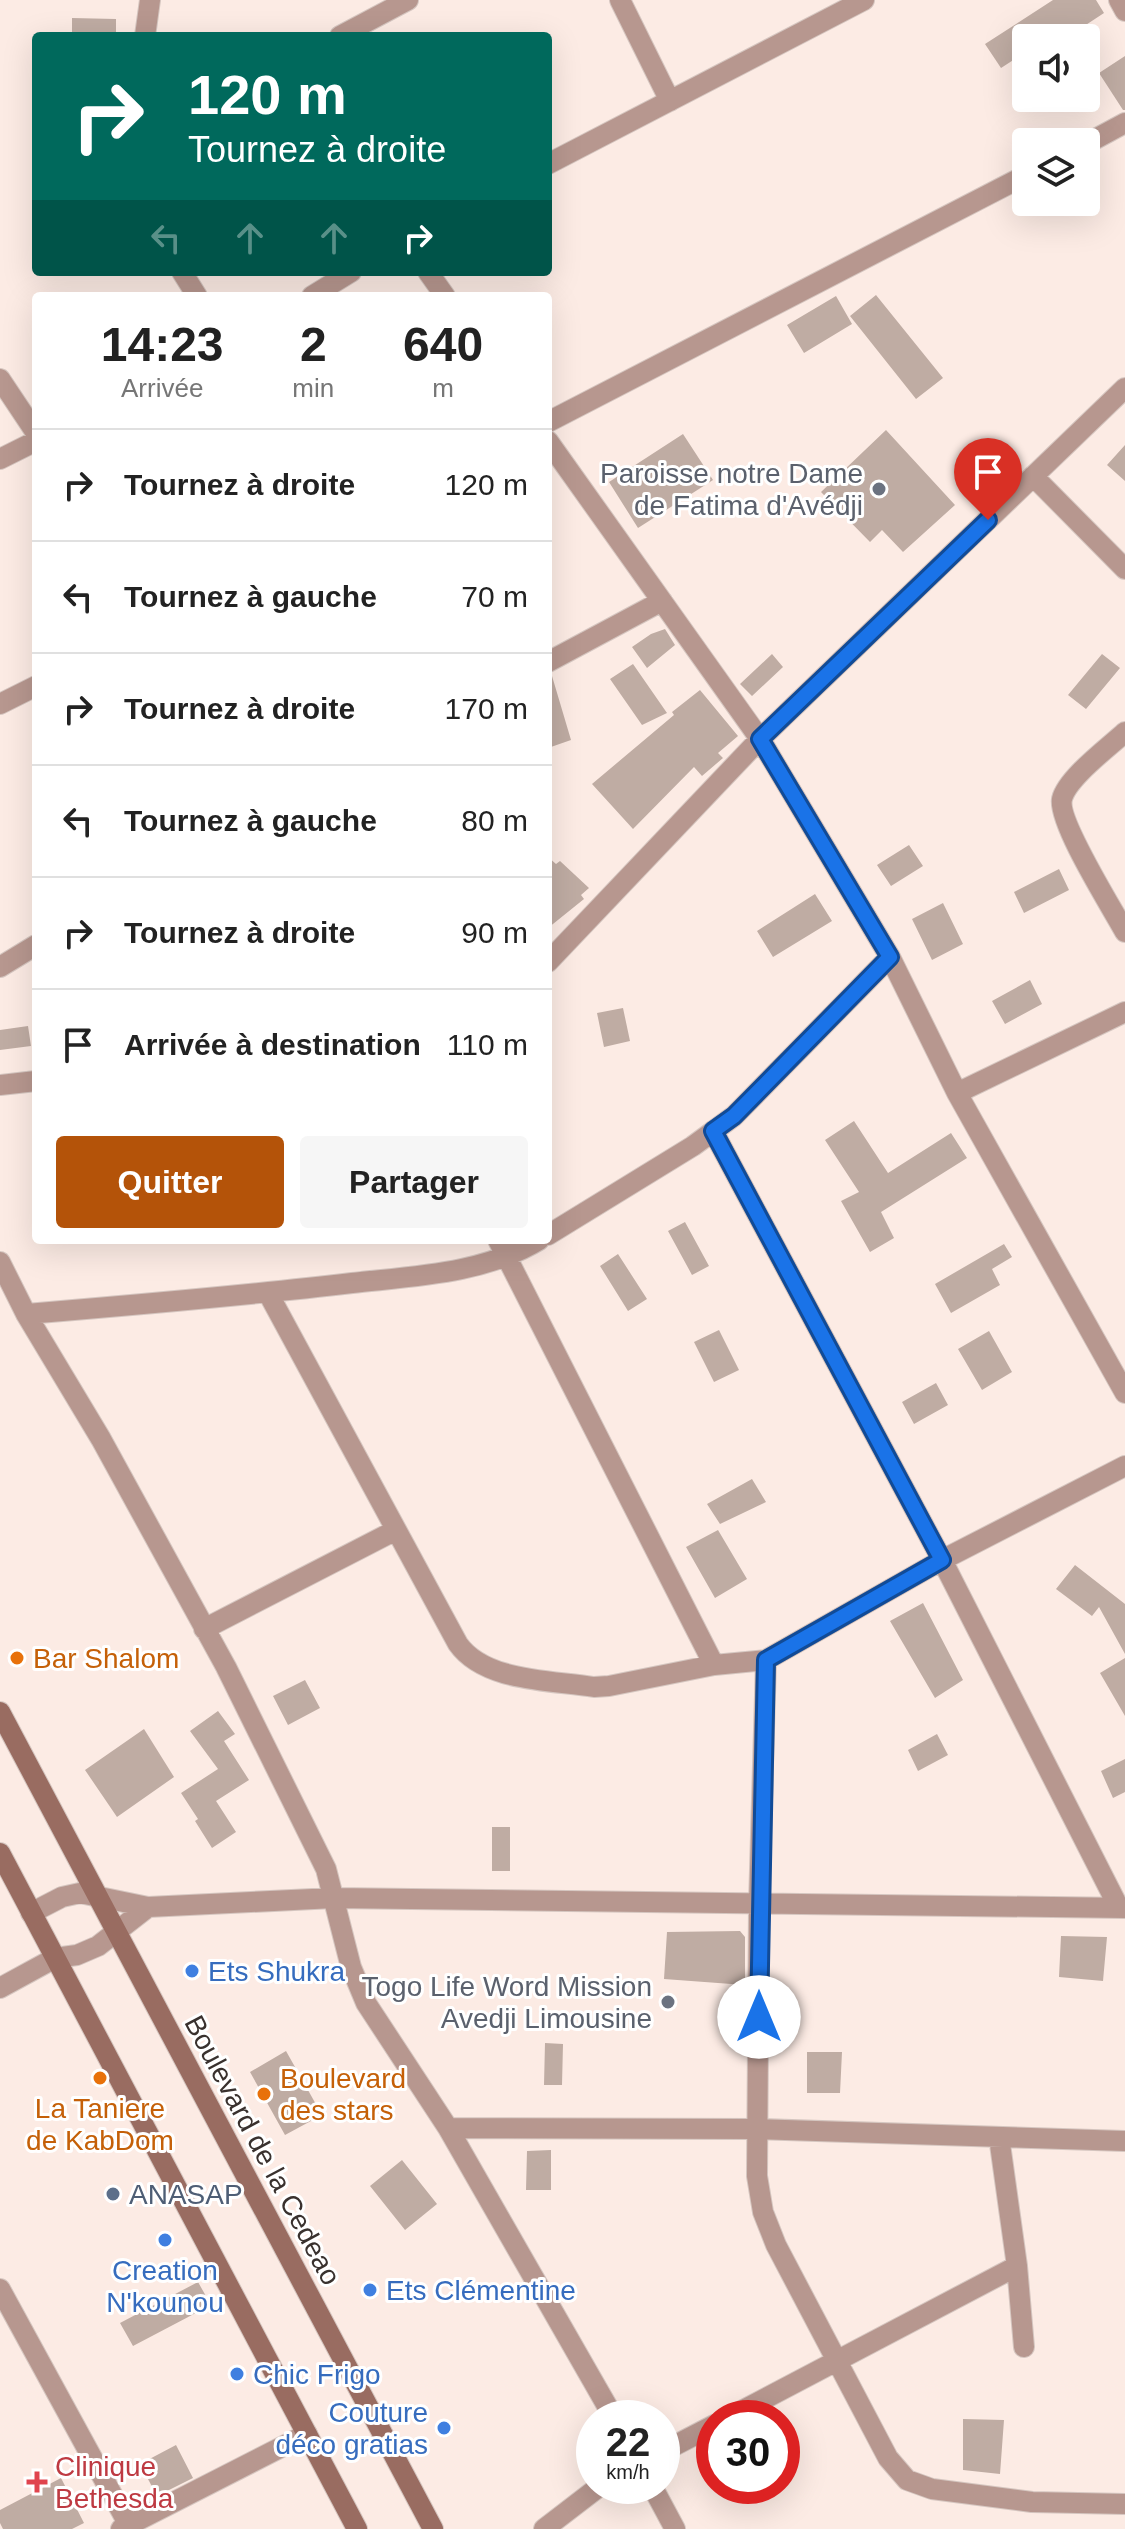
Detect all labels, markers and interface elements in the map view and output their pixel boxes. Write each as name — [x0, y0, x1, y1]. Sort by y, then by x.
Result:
map controls — [1012, 24, 1100, 216]
button: sound — [1012, 24, 1100, 112]
text: 120 m — [188, 63, 347, 126]
icon: right — [56, 64, 160, 168]
button: layers — [1012, 128, 1100, 216]
text: Tournez à droite — [188, 129, 446, 170]
icon: left — [144, 216, 188, 260]
icon: ahead — [228, 216, 272, 260]
icon: ahead — [312, 216, 356, 260]
icon: right — [396, 216, 440, 260]
text: 14:23 — [101, 318, 224, 371]
text: 2 — [300, 318, 327, 371]
text: 640 — [403, 318, 483, 371]
text: Arrivée — [121, 373, 203, 403]
text: min — [292, 373, 334, 403]
text: m — [432, 373, 454, 403]
pin — [954, 438, 1022, 520]
icon: arrive — [966, 450, 1010, 494]
place label: Paroisse notre Dame de Fatima d'Avédji — [600, 458, 863, 521]
icon: right — [56, 463, 100, 507]
text: Tournez à droite — [124, 468, 355, 501]
text: 120 m — [445, 468, 528, 501]
marker: Paroisse notre Dame de Fatima d'Avédji — [870, 480, 888, 498]
icon: left — [56, 575, 100, 619]
text: Tournez à gauche — [124, 580, 377, 613]
text: 70 m — [461, 580, 528, 613]
icon: right — [56, 687, 100, 731]
text: Tournez à droite — [124, 692, 355, 725]
text: 170 m — [445, 692, 528, 725]
icon: left — [56, 799, 100, 843]
text: Tournez à gauche — [124, 804, 377, 837]
text: 80 m — [461, 804, 528, 837]
icon: right — [56, 911, 100, 955]
text: Tournez à droite — [124, 916, 355, 949]
text: 90 m — [461, 916, 528, 949]
icon: arrive — [56, 1023, 100, 1067]
text: Arrivée à destination — [124, 1028, 421, 1061]
text: 110 m — [447, 1028, 528, 1061]
button: Quitter — [56, 1136, 284, 1228]
button: Partager — [300, 1136, 528, 1228]
place label: Bar Shalom — [33, 1643, 179, 1674]
marker: Bar Shalom — [8, 1649, 26, 1667]
place label: Ets Shukra — [208, 1956, 345, 1987]
marker: Ets Shukra — [183, 1962, 201, 1980]
place label: Togo Life Word Mission Avedji Limousine — [362, 1971, 652, 2034]
position arrow — [717, 1975, 801, 2059]
marker: Togo Life Word Mission Avedji Limousine — [659, 1993, 677, 2011]
street label: Boulevard de la Cedeao — [178, 2010, 347, 2290]
place label: Boulevard des stars — [280, 2063, 406, 2126]
marker: La Taniere de KabDom — [91, 2069, 109, 2087]
marker: Boulevard des stars — [255, 2085, 273, 2103]
place label: La Taniere de KabDom — [26, 2093, 174, 2156]
place label: ANASAP — [129, 2179, 243, 2210]
marker: ANASAP — [104, 2185, 122, 2203]
marker: Creation N'kounou — [156, 2231, 174, 2249]
place label: Creation N'kounou — [106, 2255, 224, 2318]
place label: Ets Clémentine — [386, 2275, 576, 2306]
marker: Ets Clémentine — [361, 2281, 379, 2299]
place label: Chic Frigo — [253, 2359, 381, 2390]
marker: Chic Frigo — [228, 2365, 246, 2383]
place label: Couture déco gratias — [275, 2397, 428, 2460]
speed limit sign: 30 — [696, 2400, 800, 2504]
marker: Couture déco gratias — [435, 2419, 453, 2437]
text: 22 — [606, 2420, 650, 2464]
place label: Clinique Bethesda — [55, 2451, 174, 2514]
text: km/h — [606, 2461, 650, 2483]
marker: Clinique Bethesda — [26, 2471, 48, 2493]

